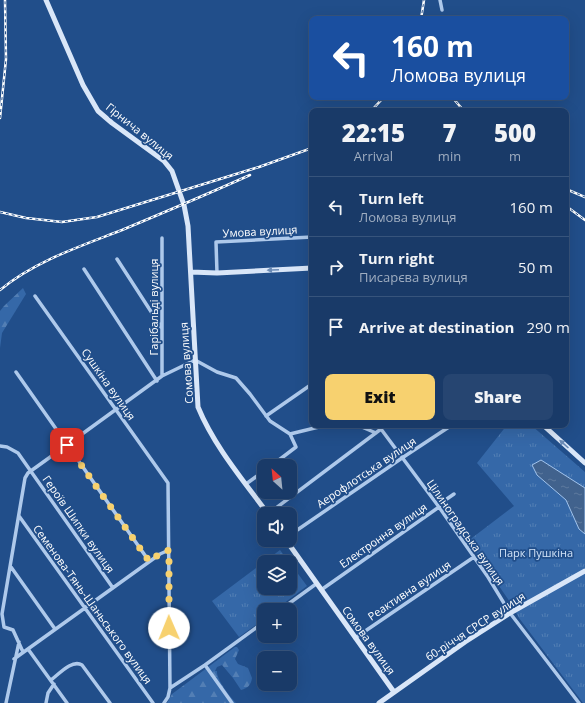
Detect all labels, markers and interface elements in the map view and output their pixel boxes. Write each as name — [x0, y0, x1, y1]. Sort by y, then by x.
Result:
text: 160 m — [391, 27, 474, 65]
icon: left — [325, 32, 377, 84]
text: Ломова вулиця — [391, 63, 526, 87]
street label: Гірнича вулиця — [103, 99, 177, 163]
text: 22:15 — [342, 116, 405, 149]
text: 7 — [442, 116, 457, 149]
text: 500 — [494, 116, 536, 149]
text: Arrival — [354, 147, 393, 165]
text: min — [438, 147, 461, 165]
text: m — [509, 147, 521, 165]
text: Turn left — [359, 188, 424, 208]
icon: left — [325, 196, 347, 218]
text: 160 m — [509, 197, 553, 217]
text: Ломова вулиця — [359, 208, 456, 226]
street label: Умова вулиця — [222, 222, 298, 240]
text: Turn right — [359, 248, 434, 268]
icon: right — [325, 256, 347, 278]
text: 50 m — [518, 257, 553, 277]
street label: Гарібальді вулиця — [146, 259, 161, 355]
one-way arrow — [267, 266, 279, 273]
text: Писарєва вулиця — [359, 268, 468, 286]
icon: arrive — [325, 316, 347, 338]
text: Arrive at destination — [359, 317, 514, 337]
text: 290 m — [526, 317, 570, 337]
street label: Сомова вулиця — [176, 322, 196, 404]
street label: Сушкіна вулиця — [79, 345, 139, 423]
button: Exit — [325, 374, 435, 420]
button: Share — [443, 374, 553, 420]
pin — [50, 428, 84, 462]
street label: Аерофлотська вулиця — [313, 433, 419, 511]
icon: arrive — [56, 434, 78, 456]
one-way arrow — [559, 439, 569, 449]
north arrow — [257, 459, 297, 499]
map controls — [257, 459, 297, 691]
street label: Героїв Шипки вулиця — [40, 472, 118, 576]
street label: Цілиноградська вулиця — [424, 476, 508, 588]
street label: Електронна вулиця — [336, 499, 430, 571]
button: sound — [257, 507, 297, 547]
street label: Семенова-Тянь-Шаньського вулиця — [30, 521, 156, 687]
park label: Парк Пушкіна — [499, 545, 573, 560]
button: layers — [257, 555, 297, 595]
street label: Реактивна вулиця — [365, 557, 453, 623]
street label: 60-річчя СРСР вулиця — [422, 588, 528, 664]
button: + — [257, 603, 297, 643]
street label: Сомова вулиця — [339, 603, 399, 677]
position arrow — [148, 607, 190, 649]
button: − — [257, 651, 297, 691]

